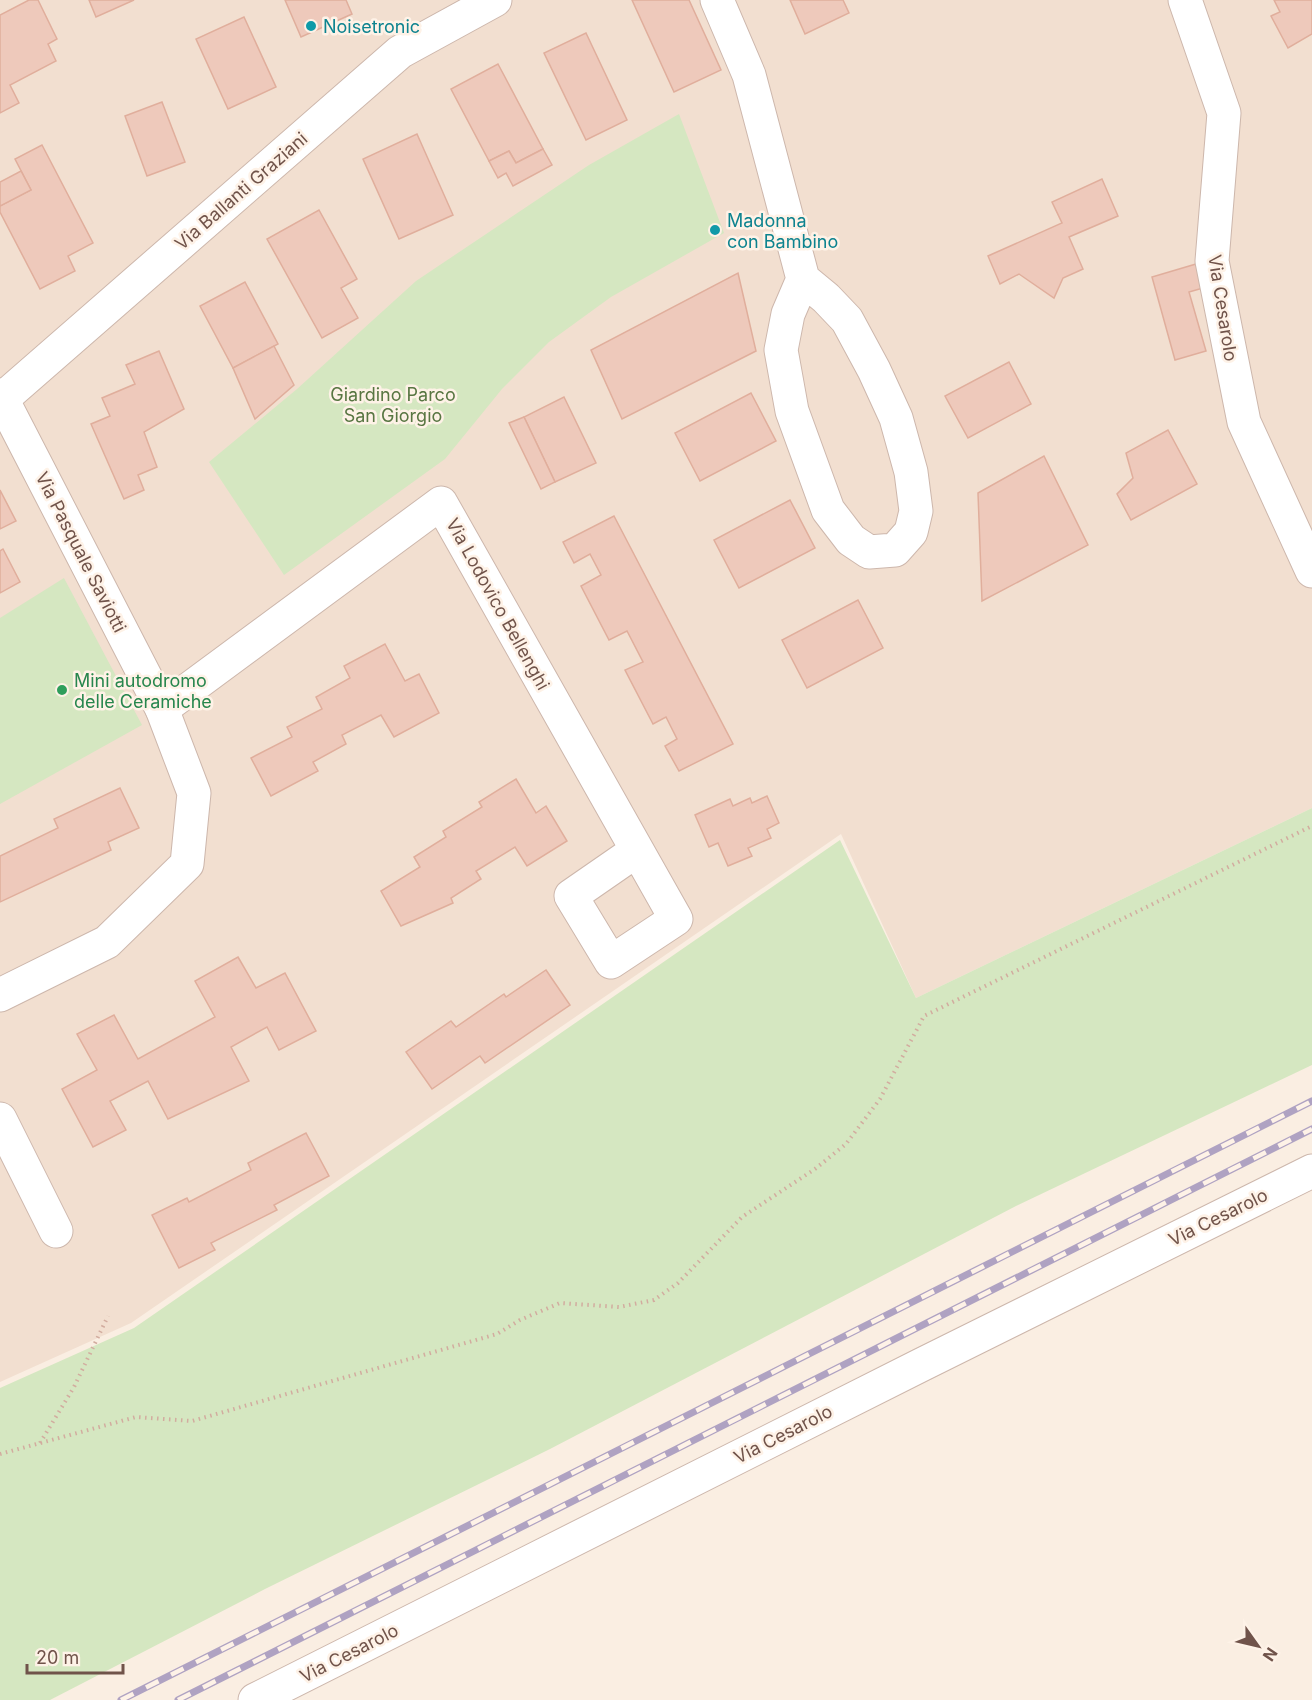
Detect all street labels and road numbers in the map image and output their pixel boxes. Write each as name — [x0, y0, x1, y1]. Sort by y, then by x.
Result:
street label: Via Ballanti Graziani — [171, 128, 311, 254]
street label: Via Cesarolo — [1204, 253, 1242, 363]
street label: Via Pasquale Saviotti — [31, 468, 131, 636]
street label: Via Lodovico Bellenghi — [442, 514, 554, 694]
street label: Via Cesarolo — [1165, 1184, 1271, 1250]
street label: Via Cesarolo — [730, 1400, 836, 1468]
street label: Via Cesarolo — [296, 1619, 402, 1687]

